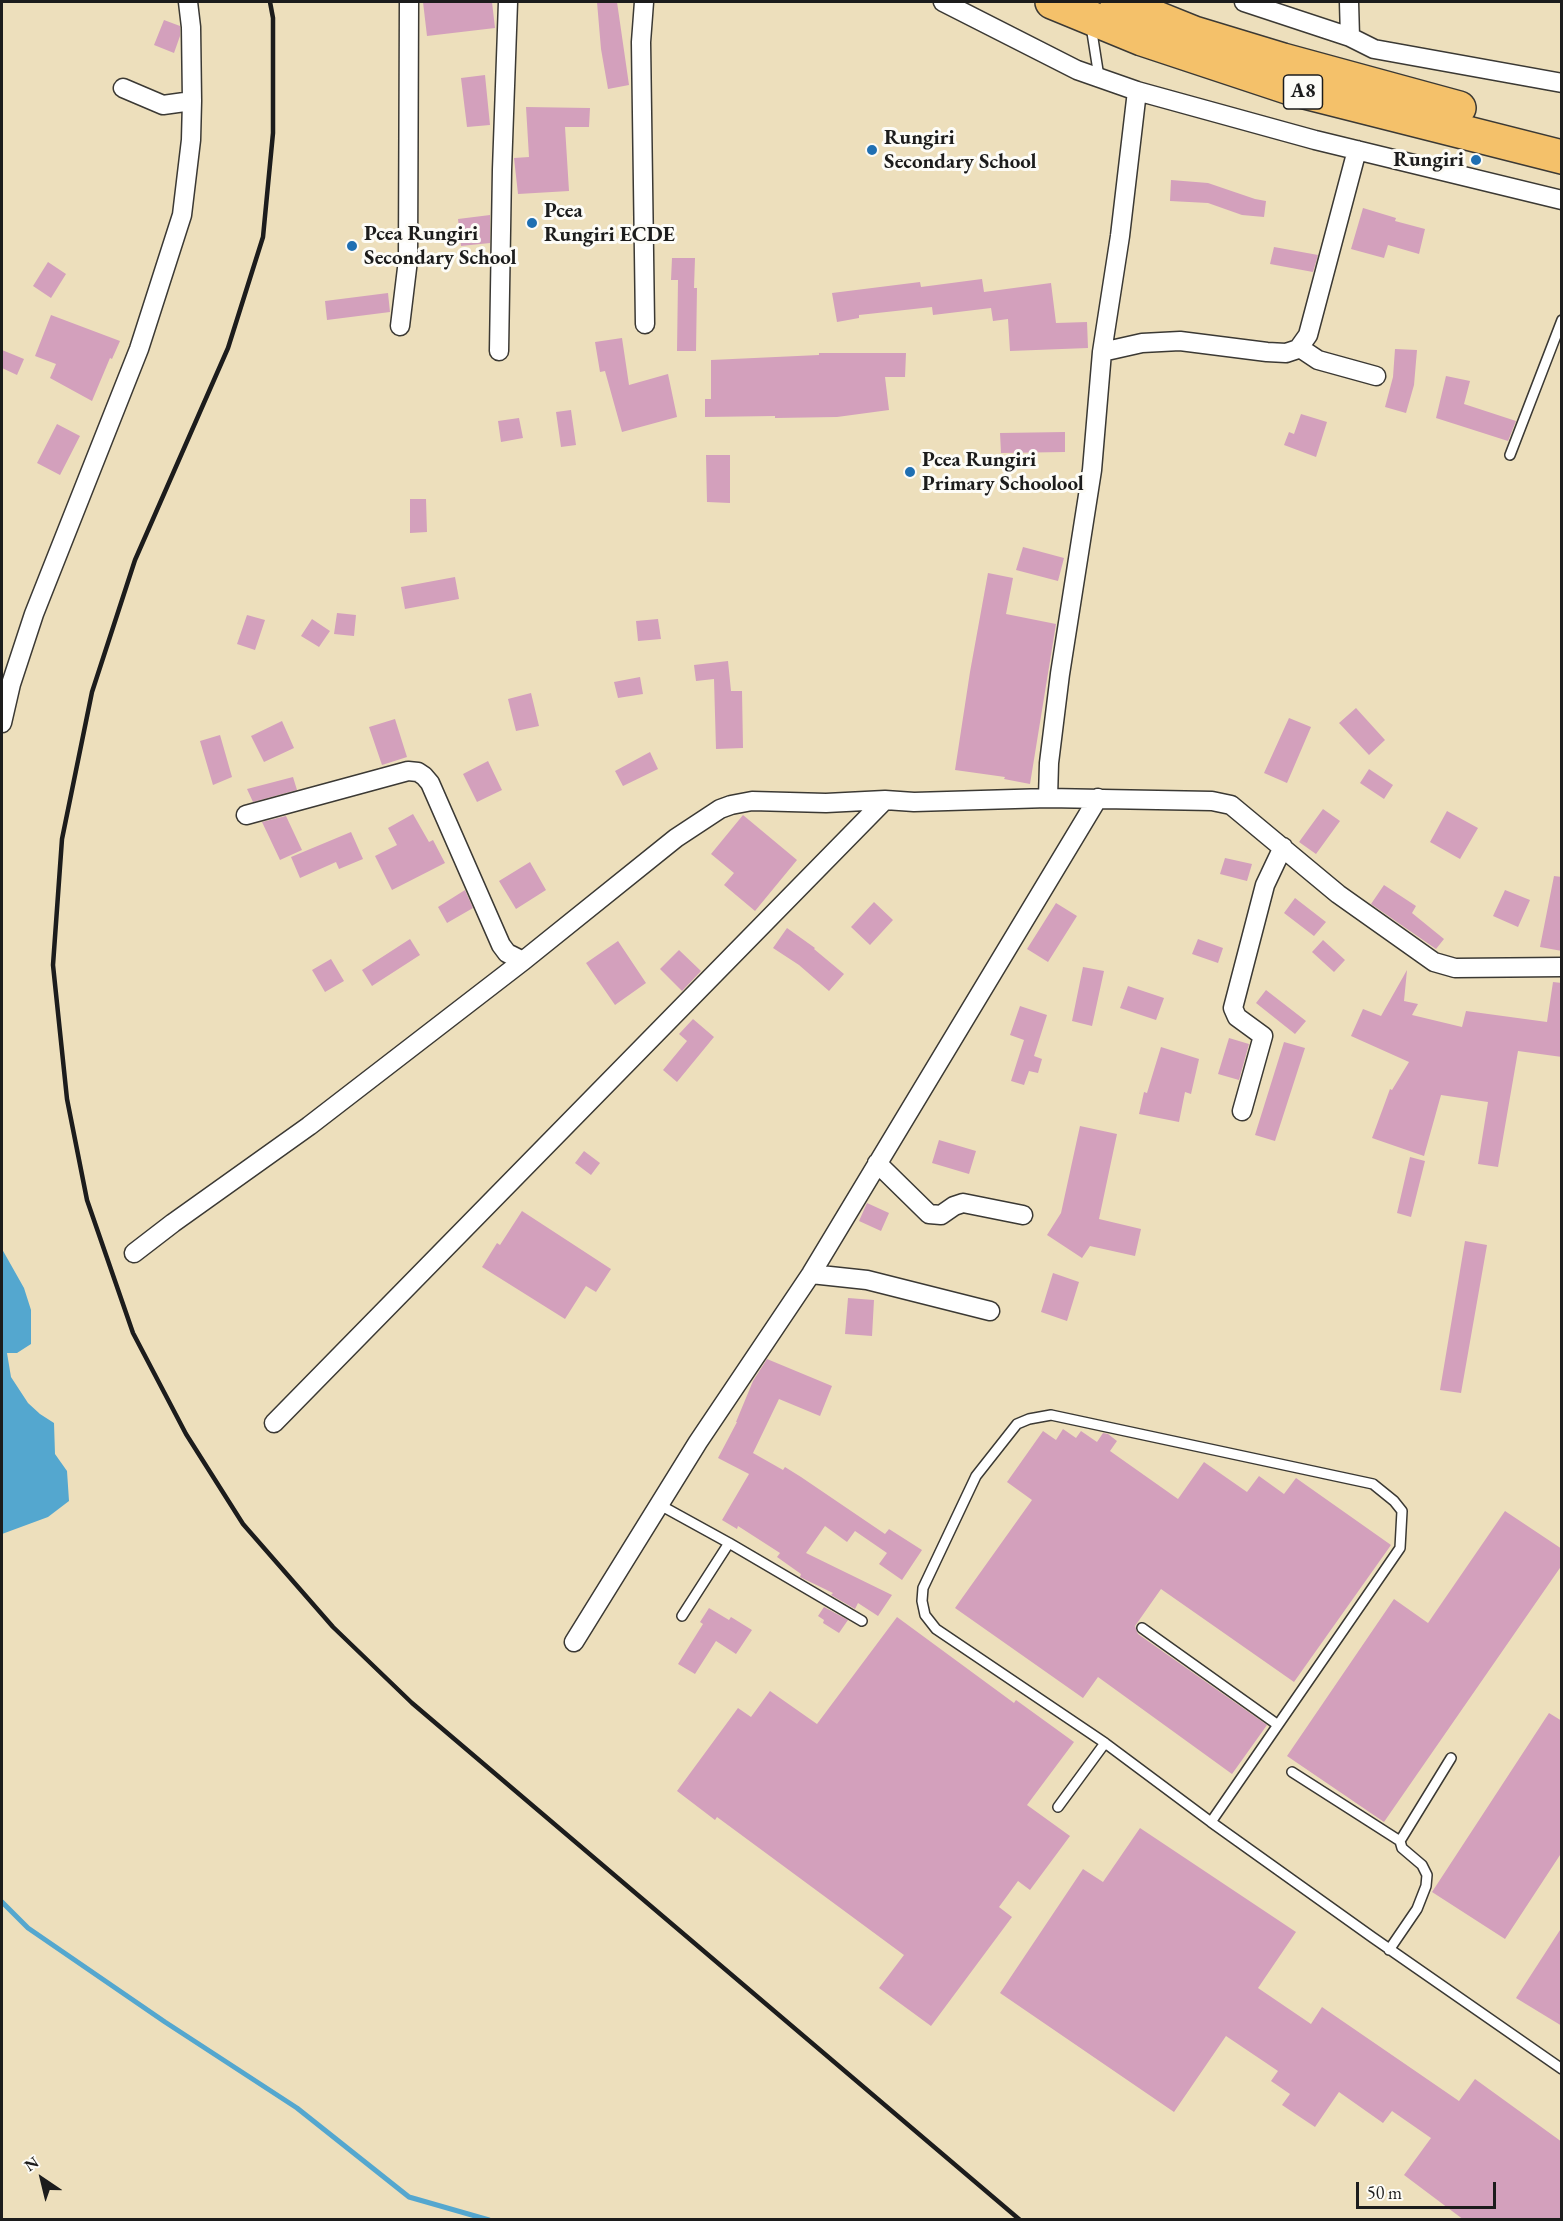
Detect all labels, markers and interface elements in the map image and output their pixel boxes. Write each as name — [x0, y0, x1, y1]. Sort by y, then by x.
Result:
road number: A8 — [1284, 75, 1322, 109]
place label: Rungiri Secondary School — [884, 125, 1037, 175]
marker: Rungiri Secondary School — [865, 143, 879, 157]
place label: Rungiri — [1393, 147, 1464, 173]
marker: Rungiri — [1469, 153, 1483, 167]
place label: Pcea Rungiri ECDE — [544, 198, 675, 248]
marker: Pcea Rungiri ECDE — [525, 216, 539, 230]
place label: Pcea Rungiri Secondary School — [364, 221, 517, 271]
marker: Pcea Rungiri Secondary School — [345, 239, 359, 253]
place label: Pcea Rungiri Primary Schoolool — [922, 447, 1084, 497]
marker: Pcea Rungiri Primary Schoolool — [903, 465, 917, 479]
north arrow — [12, 2149, 72, 2209]
text: N — [20, 2152, 43, 2176]
scale bar — [1359, 2170, 1498, 2208]
text: 50 m — [1367, 2181, 1402, 2204]

